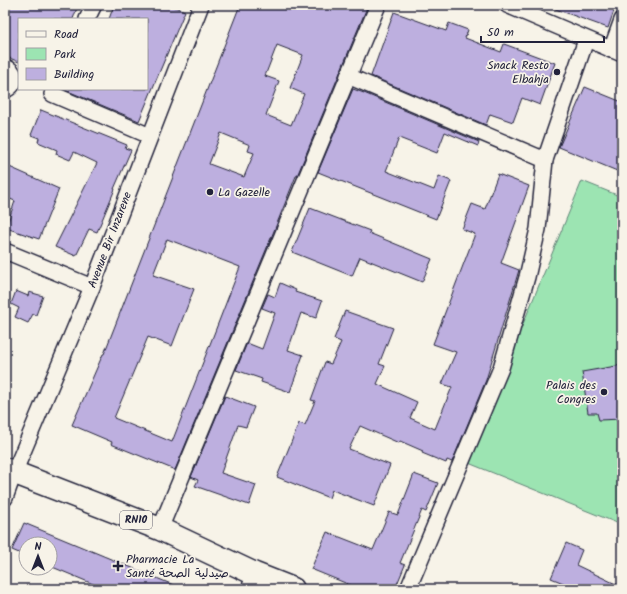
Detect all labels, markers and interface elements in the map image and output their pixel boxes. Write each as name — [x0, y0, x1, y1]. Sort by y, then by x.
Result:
legend — [18, 18, 148, 90]
scale bar — [481, 18, 604, 44]
text: 50 m — [487, 23, 514, 42]
text: Road — [54, 25, 79, 44]
text: Park — [54, 45, 76, 64]
place label: Snack Resto Elbahja — [487, 56, 549, 89]
text: Building — [54, 65, 94, 84]
marker: Snack Resto Elbahja — [552, 67, 562, 77]
place label: La Gazelle — [218, 183, 271, 202]
marker: La Gazelle — [205, 187, 215, 197]
street label: Avenue Bir Inzarene — [83, 189, 137, 291]
place label: Palais des Congres — [546, 376, 596, 409]
marker: Palais des Congres — [599, 387, 609, 397]
road number: RN10 — [120, 511, 152, 529]
north arrow — [18, 536, 58, 576]
text: N — [35, 538, 42, 556]
place label: Pharmacie La Santé صيدلية الصحة — [126, 550, 229, 583]
marker: Pharmacie La Santé صيدلية الصحة — [113, 561, 123, 571]

